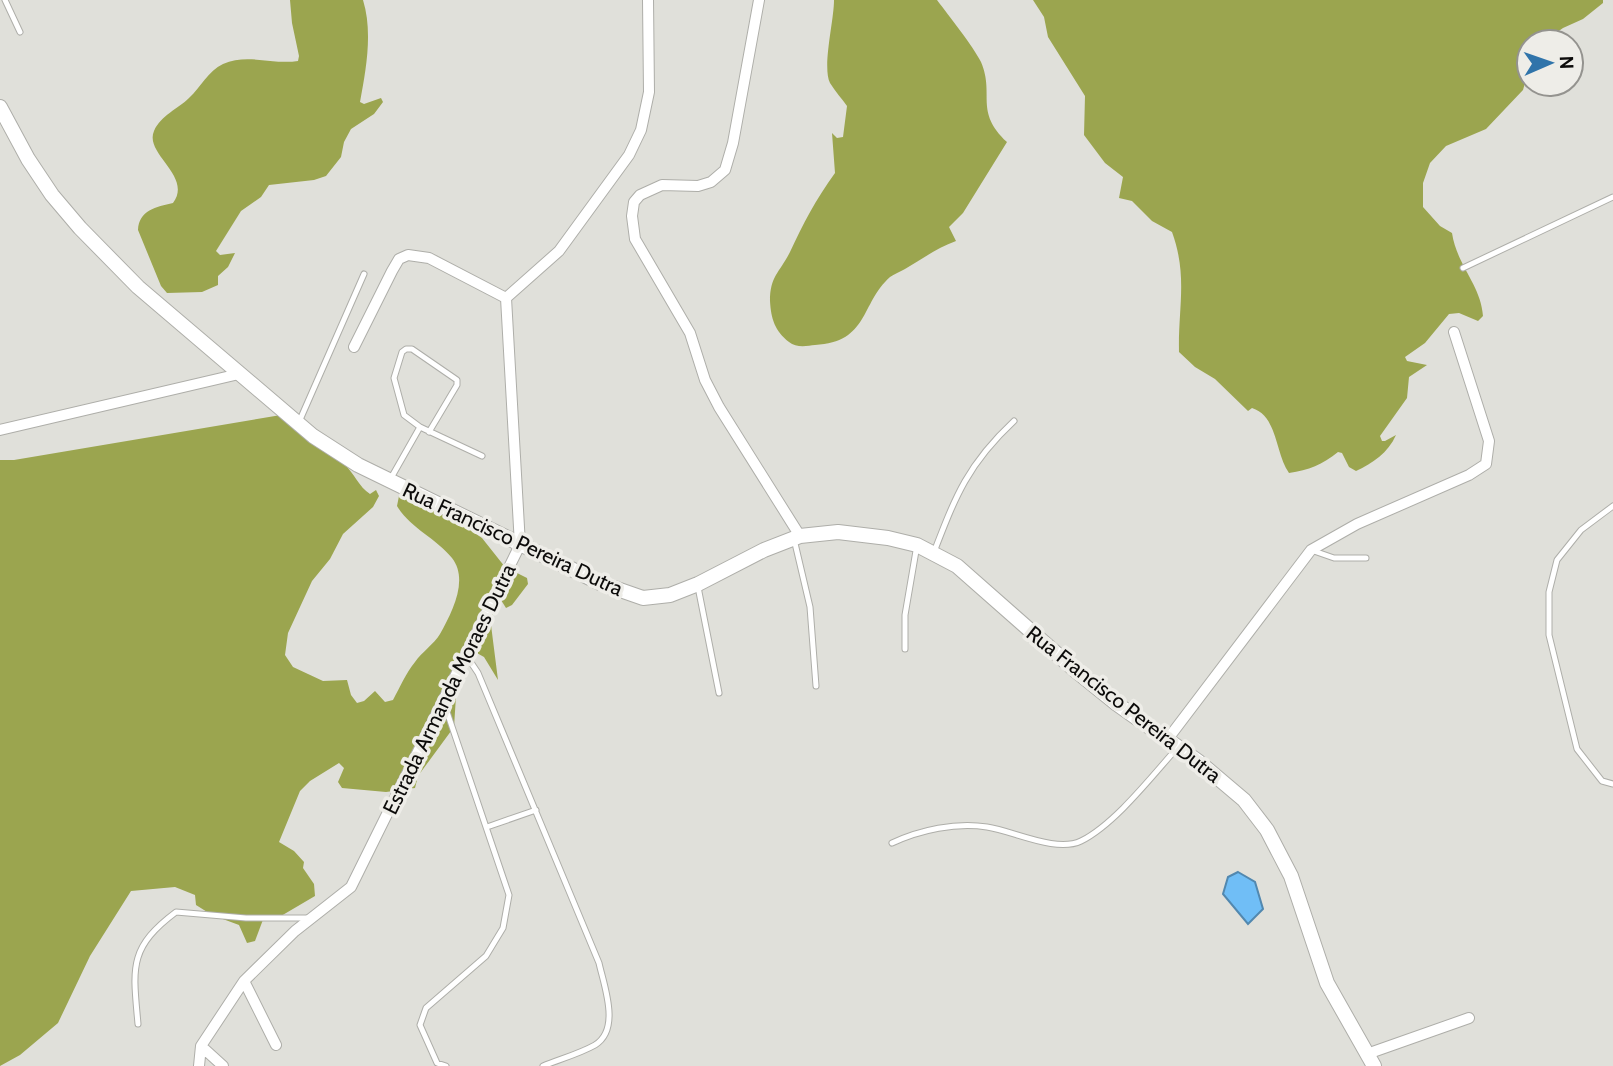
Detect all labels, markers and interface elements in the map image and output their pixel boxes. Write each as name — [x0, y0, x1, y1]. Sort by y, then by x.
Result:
north arrow — [1515, 28, 1585, 98]
text: N — [1555, 55, 1578, 70]
street label: Rua Francisco Pereira Dutra — [399, 477, 627, 601]
street label: Estrada Armanda Moraes Dutra — [377, 560, 521, 818]
street label: Rua Francisco Pereira Dutra — [1022, 620, 1226, 788]

